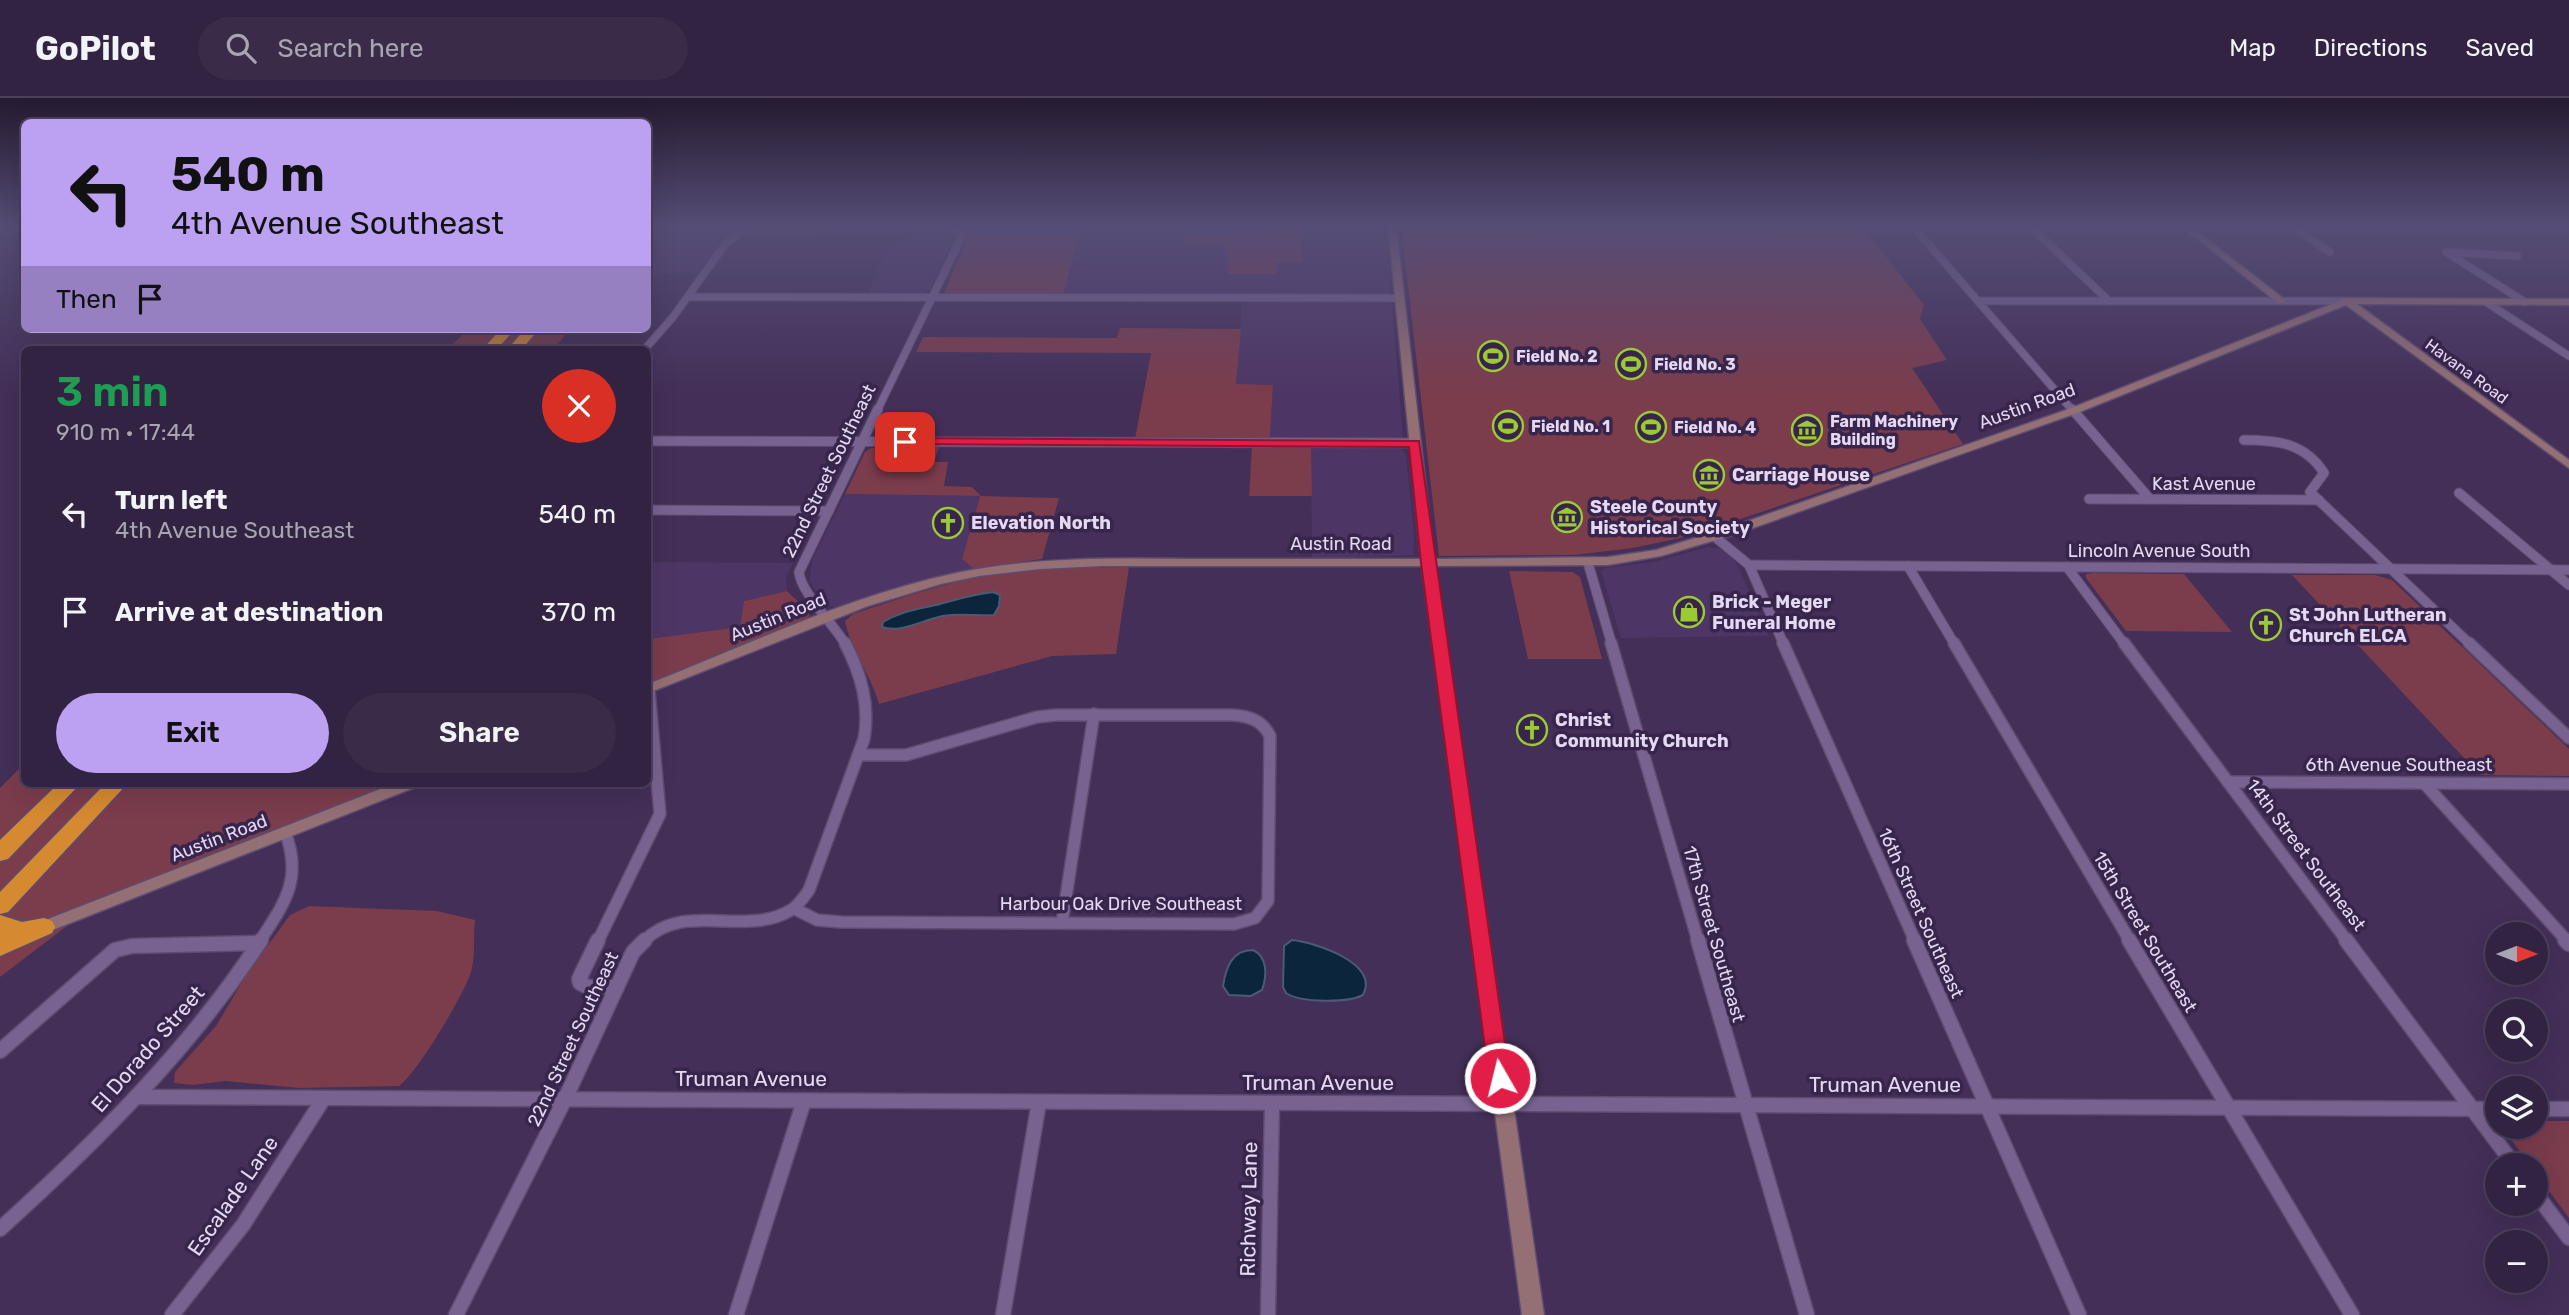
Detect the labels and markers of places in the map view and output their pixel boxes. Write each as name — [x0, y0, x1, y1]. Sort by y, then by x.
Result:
sports icon: Field No. 2 — [1476, 339, 1510, 373]
place label: Field No. 2 — [1516, 347, 1598, 366]
sports icon: Field No. 3 — [1614, 347, 1648, 381]
place label: Field No. 3 — [1654, 355, 1736, 374]
sports icon: Field No. 1 — [1491, 409, 1525, 443]
sports icon: Field No. 4 — [1634, 410, 1668, 444]
pin — [875, 412, 935, 472]
place label: Farm Machinery Building — [1830, 412, 1958, 449]
museum icon: Farm Machinery Building — [1790, 413, 1824, 447]
place label: Field No. 1 — [1531, 417, 1610, 436]
place label: Field No. 4 — [1674, 418, 1756, 437]
museum icon: Carriage House — [1692, 458, 1726, 492]
place label: Carriage House — [1732, 464, 1870, 486]
place label: Steele County Historical Society — [1590, 496, 1750, 539]
museum icon: Steele County Historical Society — [1550, 500, 1584, 534]
church icon: Elevation North — [931, 506, 965, 540]
place label: Elevation North — [971, 512, 1111, 534]
place label: Brick - Meger Funeral Home — [1712, 591, 1836, 634]
shop icon: Brick - Meger Funeral Home — [1672, 595, 1706, 629]
place label: St John Lutheran Church ELCA — [2289, 604, 2447, 647]
church icon: St John Lutheran Church ELCA — [2249, 608, 2283, 642]
place label: Christ Community Church — [1555, 709, 1729, 752]
church icon: Christ Community Church — [1515, 713, 1549, 747]

